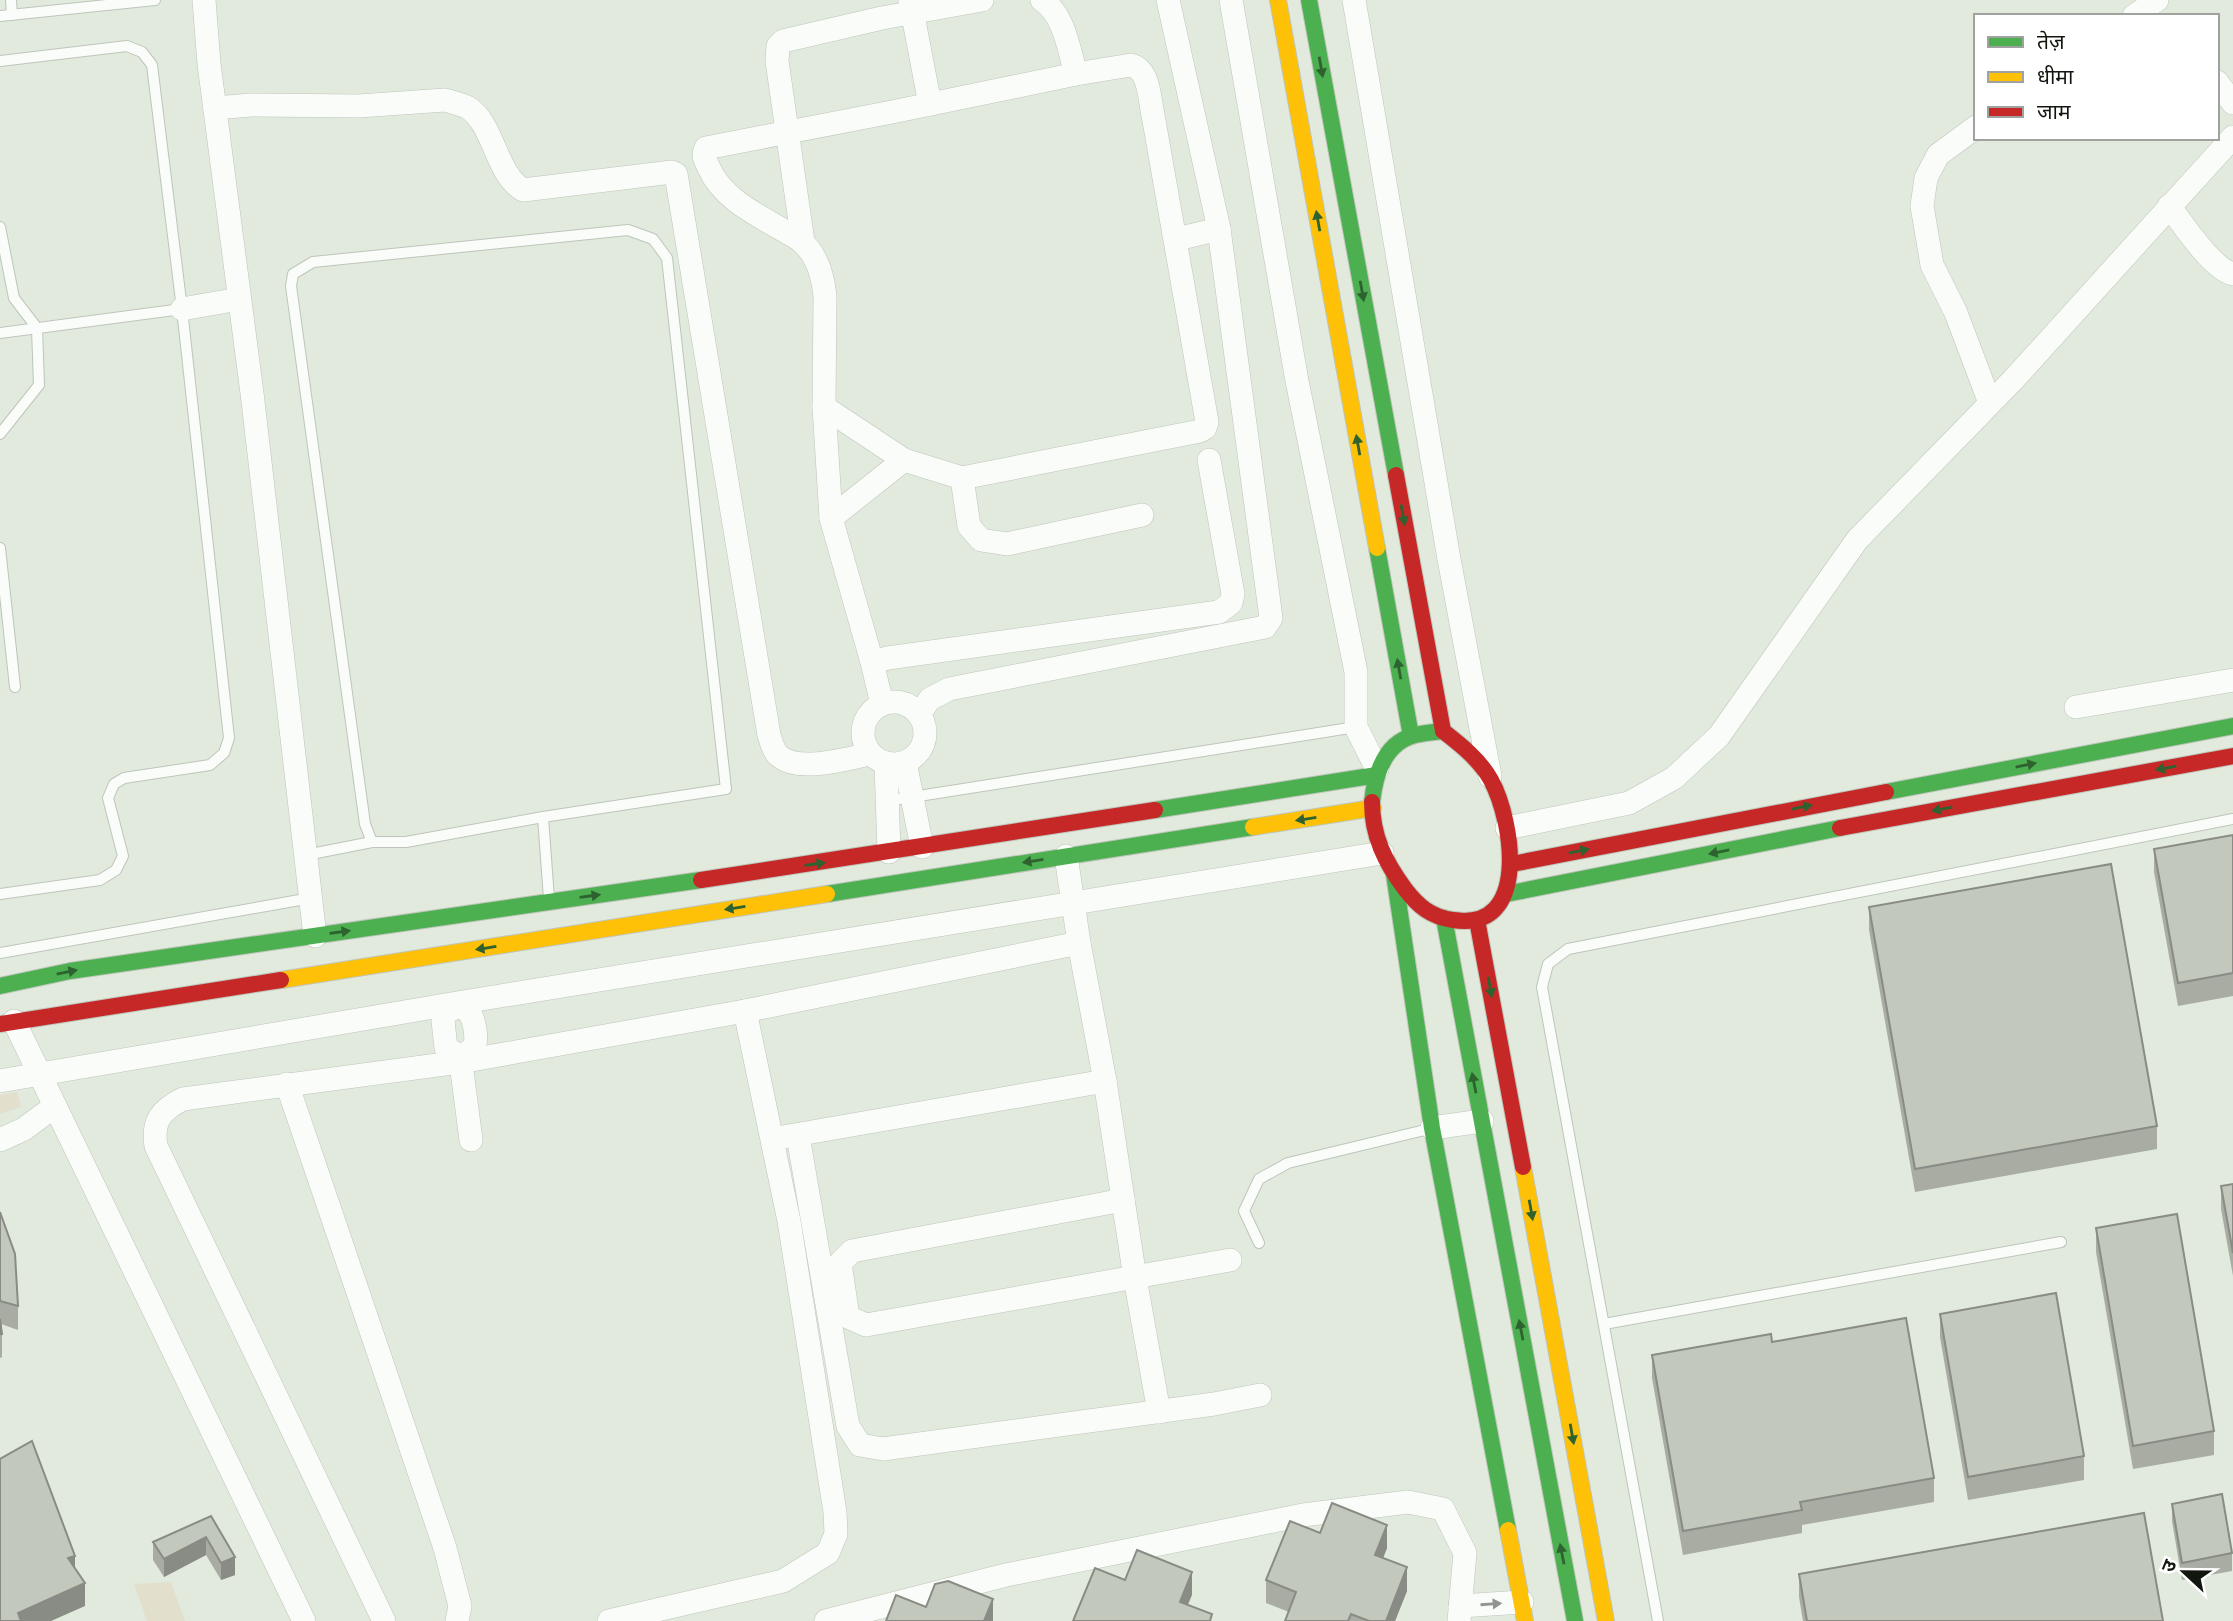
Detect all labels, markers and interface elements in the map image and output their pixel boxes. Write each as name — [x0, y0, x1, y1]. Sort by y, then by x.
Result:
legend — [1974, 14, 2219, 140]
text: तेज़ — [2037, 28, 2065, 55]
one-way arrow — [1316, 56, 1327, 78]
text: धीमा — [2037, 63, 2074, 90]
text: जाम — [2037, 98, 2071, 125]
one-way arrow — [1312, 210, 1323, 232]
one-way arrow — [1357, 280, 1368, 302]
one-way arrow — [1352, 434, 1363, 456]
one-way arrow — [1398, 504, 1409, 526]
one-way arrow — [1393, 658, 1404, 680]
one-way arrow — [2015, 759, 2037, 770]
one-way arrow — [2155, 763, 2177, 774]
one-way arrow — [1791, 802, 1813, 813]
one-way arrow — [1931, 804, 1953, 815]
one-way arrow — [1295, 813, 1317, 824]
one-way arrow — [1568, 845, 1590, 856]
one-way arrow — [1708, 846, 1730, 857]
one-way arrow — [1022, 856, 1044, 867]
one-way arrow — [804, 858, 826, 869]
one-way arrow — [579, 891, 601, 902]
one-way arrow — [724, 903, 746, 914]
one-way arrow — [329, 926, 351, 937]
one-way arrow — [475, 942, 497, 953]
one-way arrow — [56, 966, 78, 977]
one-way arrow — [1485, 976, 1496, 998]
one-way arrow — [1469, 1071, 1480, 1093]
one-way arrow — [1526, 1199, 1537, 1221]
one-way arrow — [1515, 1319, 1526, 1341]
one-way arrow — [1567, 1423, 1578, 1445]
north arrow — [2149, 1537, 2219, 1607]
one-way arrow — [1557, 1543, 1568, 1565]
text: उ — [2155, 1555, 2182, 1575]
one-way arrow — [1480, 1598, 1502, 1609]

